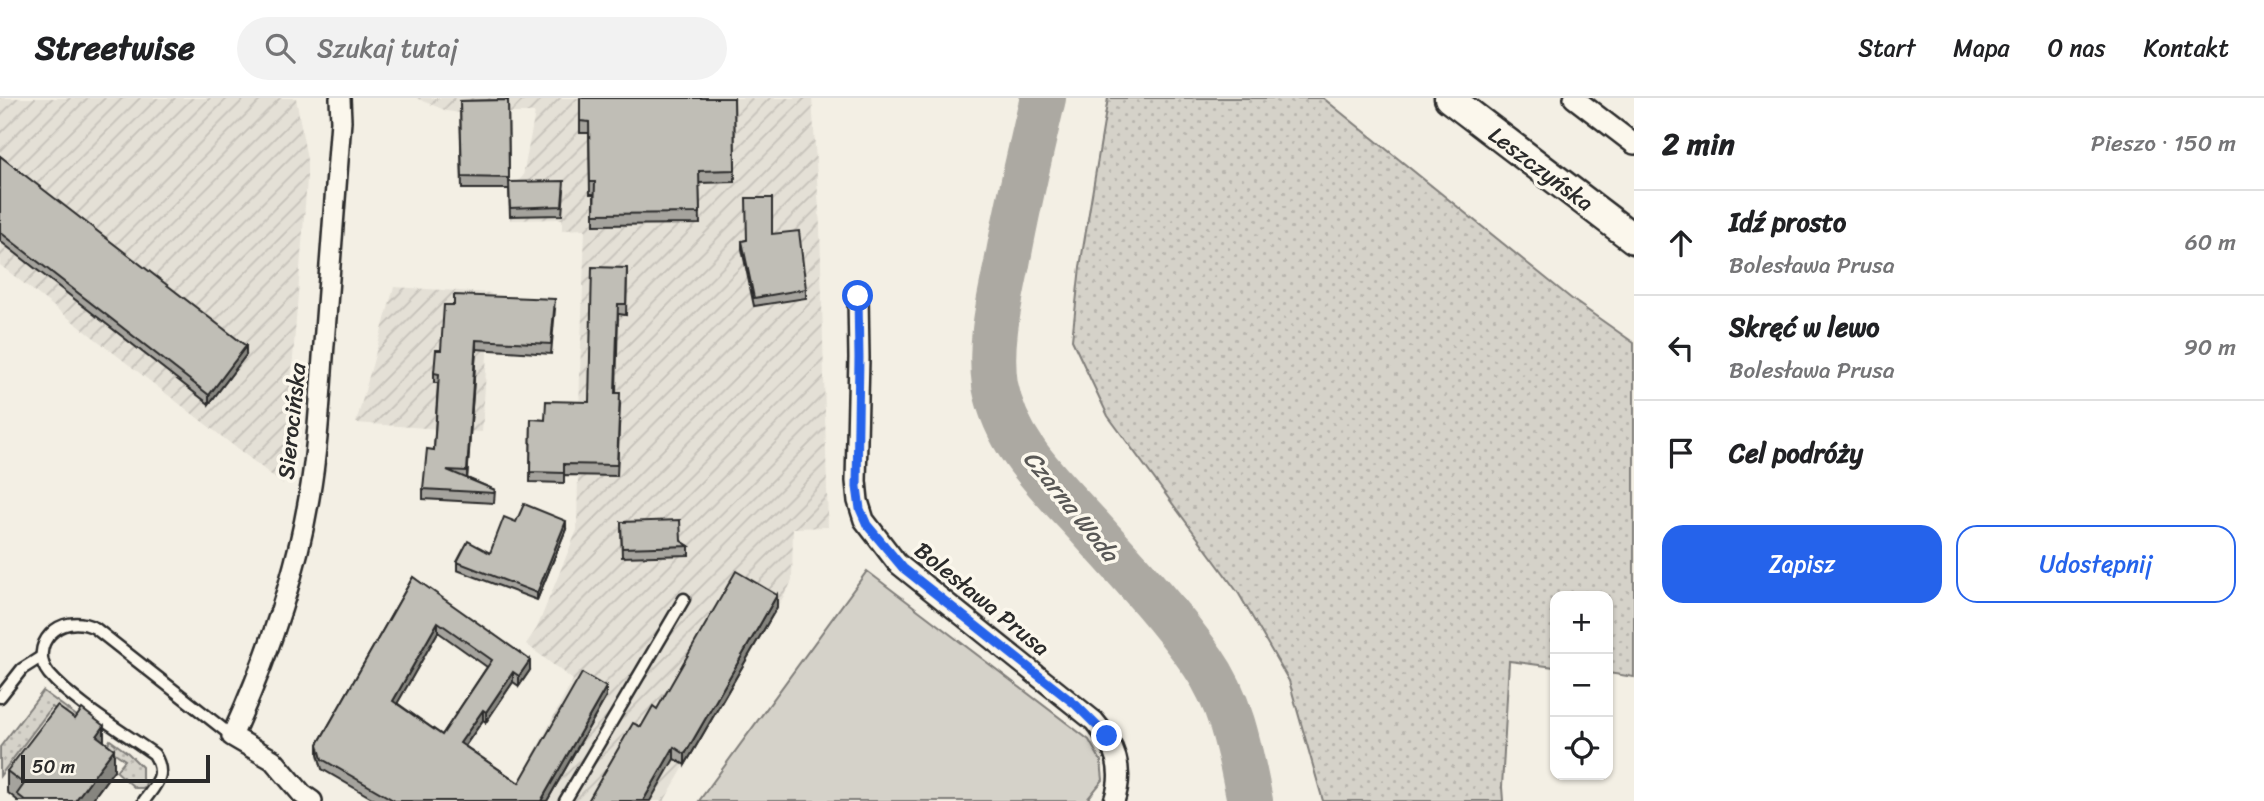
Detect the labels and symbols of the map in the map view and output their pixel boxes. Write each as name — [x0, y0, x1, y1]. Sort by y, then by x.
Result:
street label: Leszczyńska — [1479, 115, 1603, 223]
route start — [842, 280, 873, 311]
street label: Sierocińska — [266, 360, 319, 481]
water label: Czarna Woda — [1012, 440, 1131, 573]
street label: Bolesława Prusa — [905, 531, 1060, 667]
route end — [1091, 720, 1122, 751]
scale bar — [21, 752, 210, 784]

